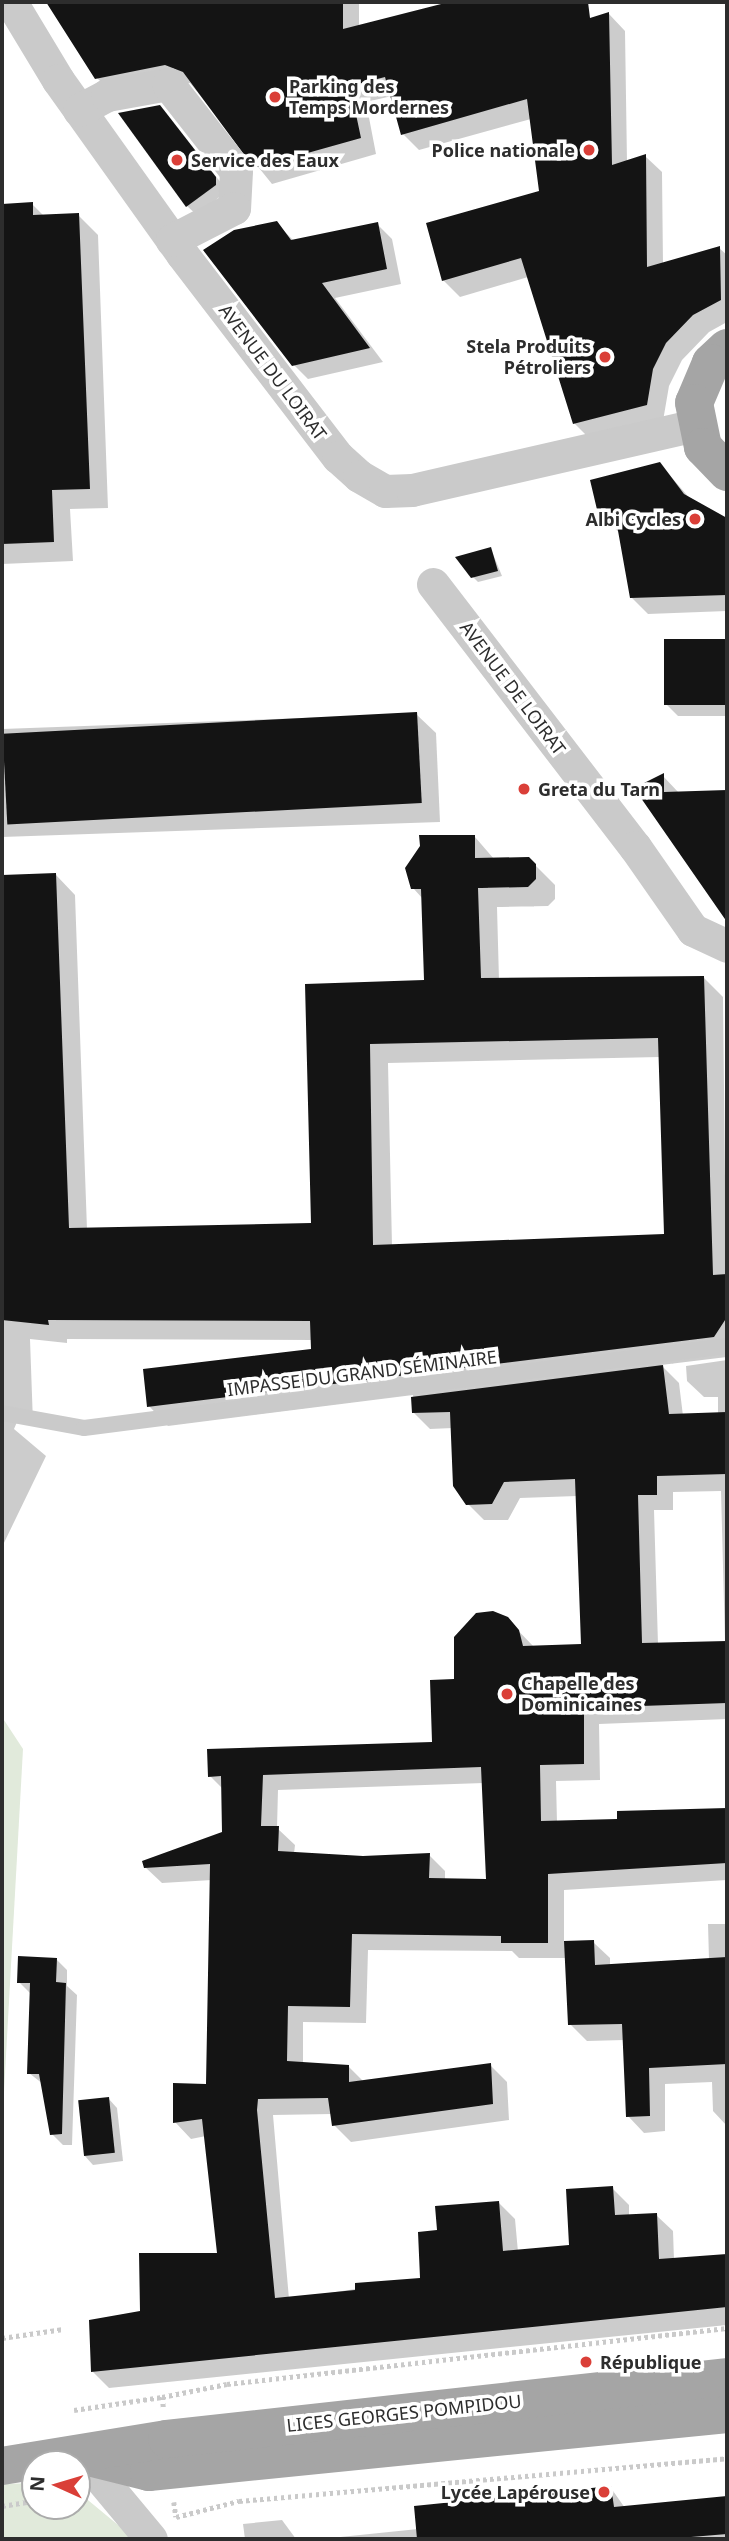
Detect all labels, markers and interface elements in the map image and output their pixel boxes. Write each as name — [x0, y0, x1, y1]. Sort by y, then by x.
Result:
place label: Parking des Temps Mordernes — [289, 76, 449, 119]
marker: Parking des Temps Mordernes — [267, 89, 283, 105]
place label: Police nationale — [432, 139, 575, 161]
marker: Police nationale — [581, 142, 597, 158]
place label: Service des Eaux — [191, 149, 339, 171]
marker: Service des Eaux — [169, 152, 185, 168]
street label: AVENUE DU LOIRAT — [215, 300, 331, 444]
place label: Stela Produits Pétroliers — [466, 336, 591, 378]
marker: Stela Produits Pétroliers — [597, 349, 613, 365]
place label: Albi Cycles — [585, 508, 681, 530]
marker: Albi Cycles — [687, 511, 703, 527]
street label: AVENUE DE LOIRAT — [456, 617, 570, 759]
place label: Greta du Tarn — [538, 778, 660, 800]
marker: Greta du Tarn — [516, 781, 532, 797]
street label: IMPASSE DU GRAND SÉMINAIRE — [226, 1346, 498, 1400]
place label: Chapelle des Dominicaines — [521, 1673, 642, 1716]
marker: Chapelle des Dominicaines — [499, 1686, 515, 1702]
place label: République — [600, 2351, 702, 2373]
marker: République — [578, 2354, 594, 2370]
street label: LICES GEORGES POMPIDOU — [285, 2390, 523, 2436]
north arrow — [21, 2450, 91, 2520]
text: N — [24, 2475, 51, 2492]
place label: Lycée Lapérouse — [441, 2481, 590, 2503]
marker: Lycée Lapérouse — [596, 2484, 612, 2500]

